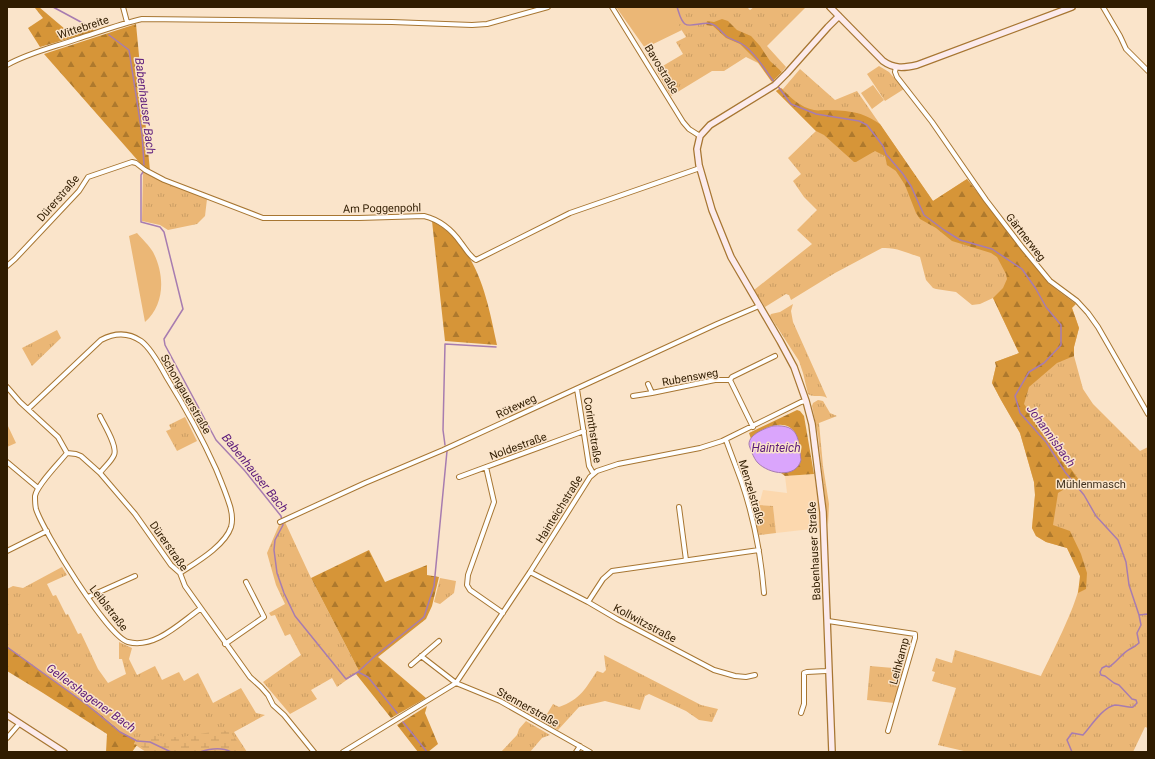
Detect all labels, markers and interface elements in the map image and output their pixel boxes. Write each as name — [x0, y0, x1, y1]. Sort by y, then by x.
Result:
street label: Wittebreite — [56, 13, 111, 42]
street label: Bavostraße — [642, 42, 681, 96]
water label: Babenhauser Bach — [132, 57, 158, 155]
street label: Dürerstraße — [35, 172, 82, 224]
street label: Am Poggenpohl — [343, 201, 421, 216]
street label: Gärtnerweg — [1003, 211, 1048, 264]
street label: Schongauerstraße — [158, 352, 214, 436]
street label: Rubensweg — [661, 366, 719, 389]
street label: Röteweg — [494, 392, 538, 421]
street label: Corinthstraße — [581, 396, 604, 464]
water label: Johannisbach — [1024, 402, 1078, 470]
street label: Noldestraße — [488, 430, 549, 463]
water label: Babenhauser Bach — [219, 431, 291, 515]
water label: Hainteich — [751, 441, 801, 455]
street label: Menzelstraße — [736, 458, 768, 526]
street label: Hainteichstraße — [533, 473, 586, 546]
park label: Mühlenmasch — [1056, 478, 1126, 491]
street label: Babenhauser Straße — [805, 501, 824, 601]
street label: Dürerstraße — [147, 519, 191, 574]
street label: Leiblstraße — [87, 583, 131, 634]
street label: Kollwitzstraße — [611, 601, 679, 646]
street label: Leihkamp — [887, 636, 912, 686]
water label: Gellershagener Bach — [44, 661, 138, 735]
street label: Stennerstraße — [495, 685, 561, 730]

